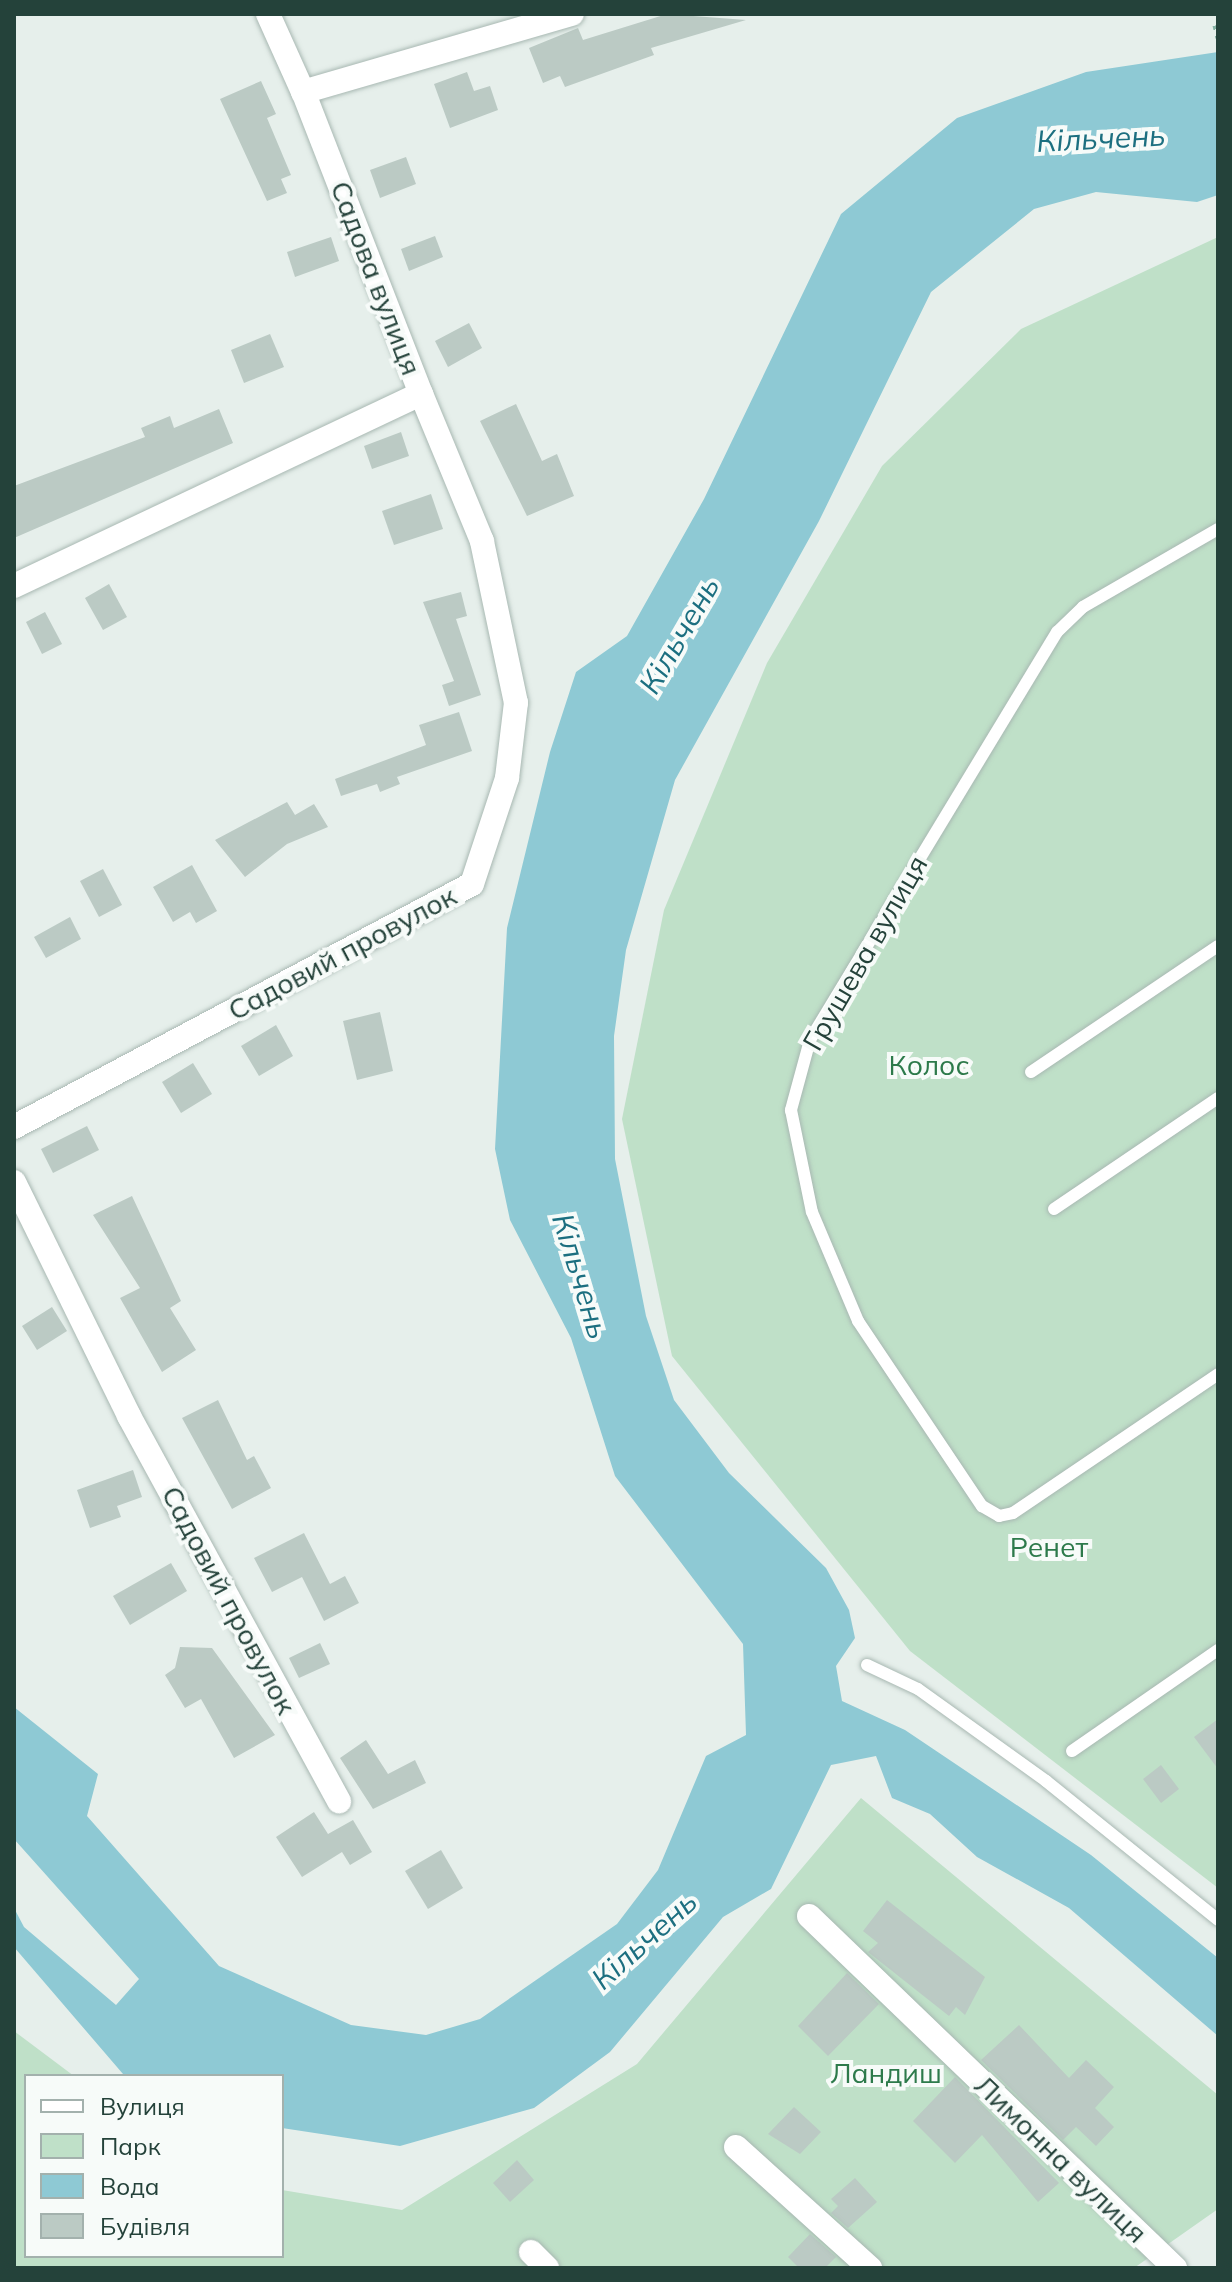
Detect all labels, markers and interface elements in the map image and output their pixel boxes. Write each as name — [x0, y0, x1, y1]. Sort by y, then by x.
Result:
water label: Кільчень — [1036, 117, 1166, 159]
street label: Садова вулиця — [324, 176, 428, 380]
water label: Кільчень — [631, 570, 727, 700]
street label: Грушева вулиця — [796, 850, 934, 1056]
street label: Садовий провулок — [222, 879, 462, 1027]
park label: Колос — [888, 1048, 970, 1082]
water label: Кільчень — [545, 1209, 617, 1343]
street label: Садовий провулок — [155, 1480, 303, 1720]
park label: Ренет — [1010, 1530, 1088, 1564]
water label: Кільчень — [584, 1883, 704, 1997]
park label: Ландиш — [830, 2056, 942, 2090]
street label: Лимонна вулиця — [968, 2068, 1154, 2250]
legend — [24, 2074, 284, 2258]
text: Вулиця — [100, 2091, 185, 2121]
text: Парк — [100, 2131, 161, 2161]
text: Вода — [100, 2171, 160, 2201]
text: Будівля — [100, 2211, 190, 2241]

